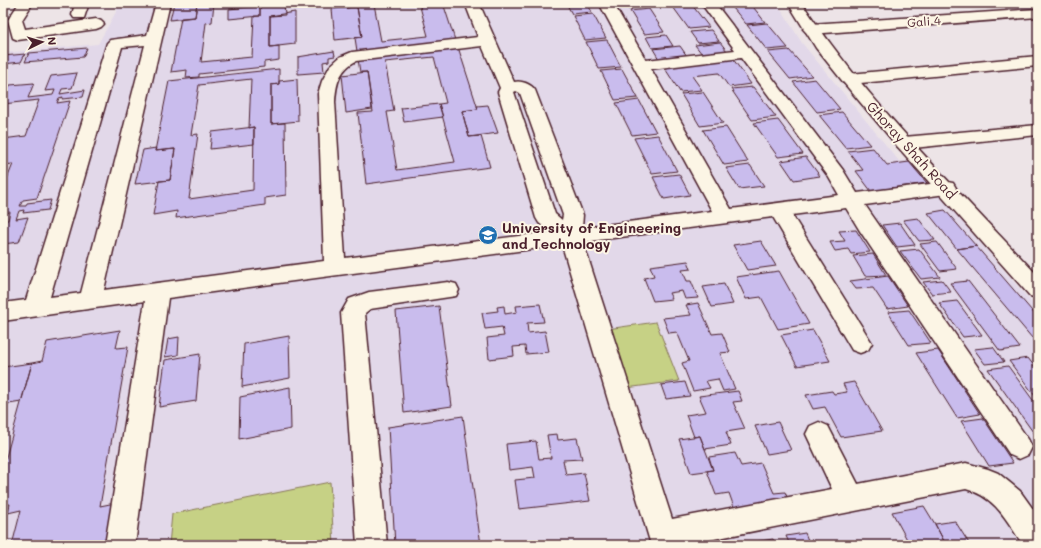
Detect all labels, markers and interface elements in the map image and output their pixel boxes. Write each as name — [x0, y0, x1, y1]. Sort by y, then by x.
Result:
street label: Gali 4 — [907, 12, 941, 30]
north arrow — [22, 22, 62, 62]
text: N — [45, 36, 60, 46]
street label: Ghoray Shah Road — [863, 97, 961, 203]
place label: University of Engineering and Technology — [502, 218, 681, 253]
school or university icon: University of Engineering and Technology — [477, 224, 499, 246]

